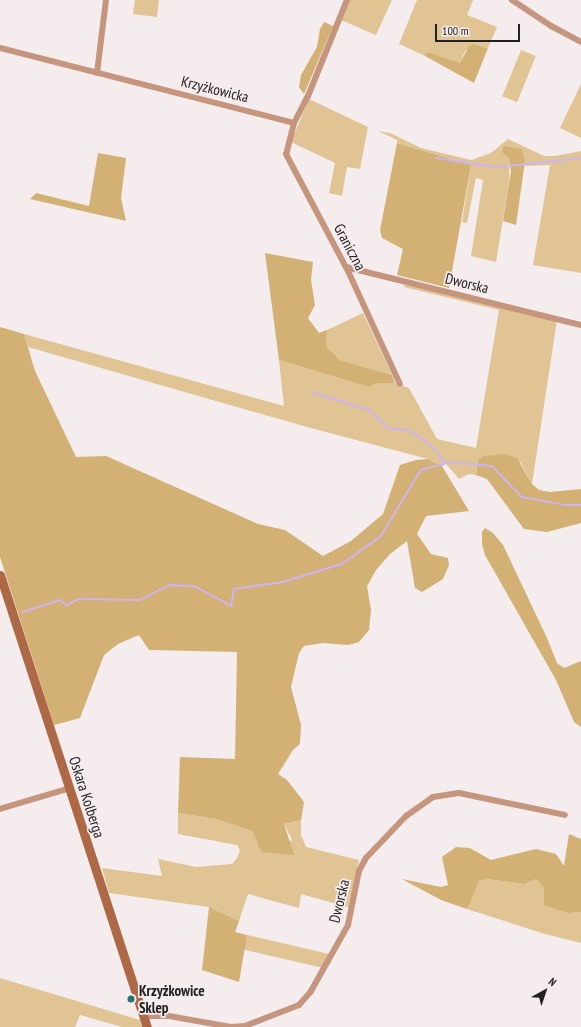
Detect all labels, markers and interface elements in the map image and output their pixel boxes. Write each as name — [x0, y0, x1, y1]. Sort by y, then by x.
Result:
scale bar — [437, 16, 522, 42]
text: 100 m — [442, 23, 469, 38]
street label: Krzyżkowicka — [179, 72, 251, 106]
street label: Graniczna — [330, 220, 370, 274]
street label: Dworska — [443, 269, 491, 297]
street label: Oskara Kolberga — [65, 754, 109, 840]
street label: Dworska — [325, 877, 353, 925]
north arrow — [525, 971, 565, 1011]
text: N — [546, 975, 559, 989]
place label: Krzyżkowice Sklep — [139, 981, 205, 1016]
marker: Krzyżkowice Sklep — [126, 994, 136, 1004]

